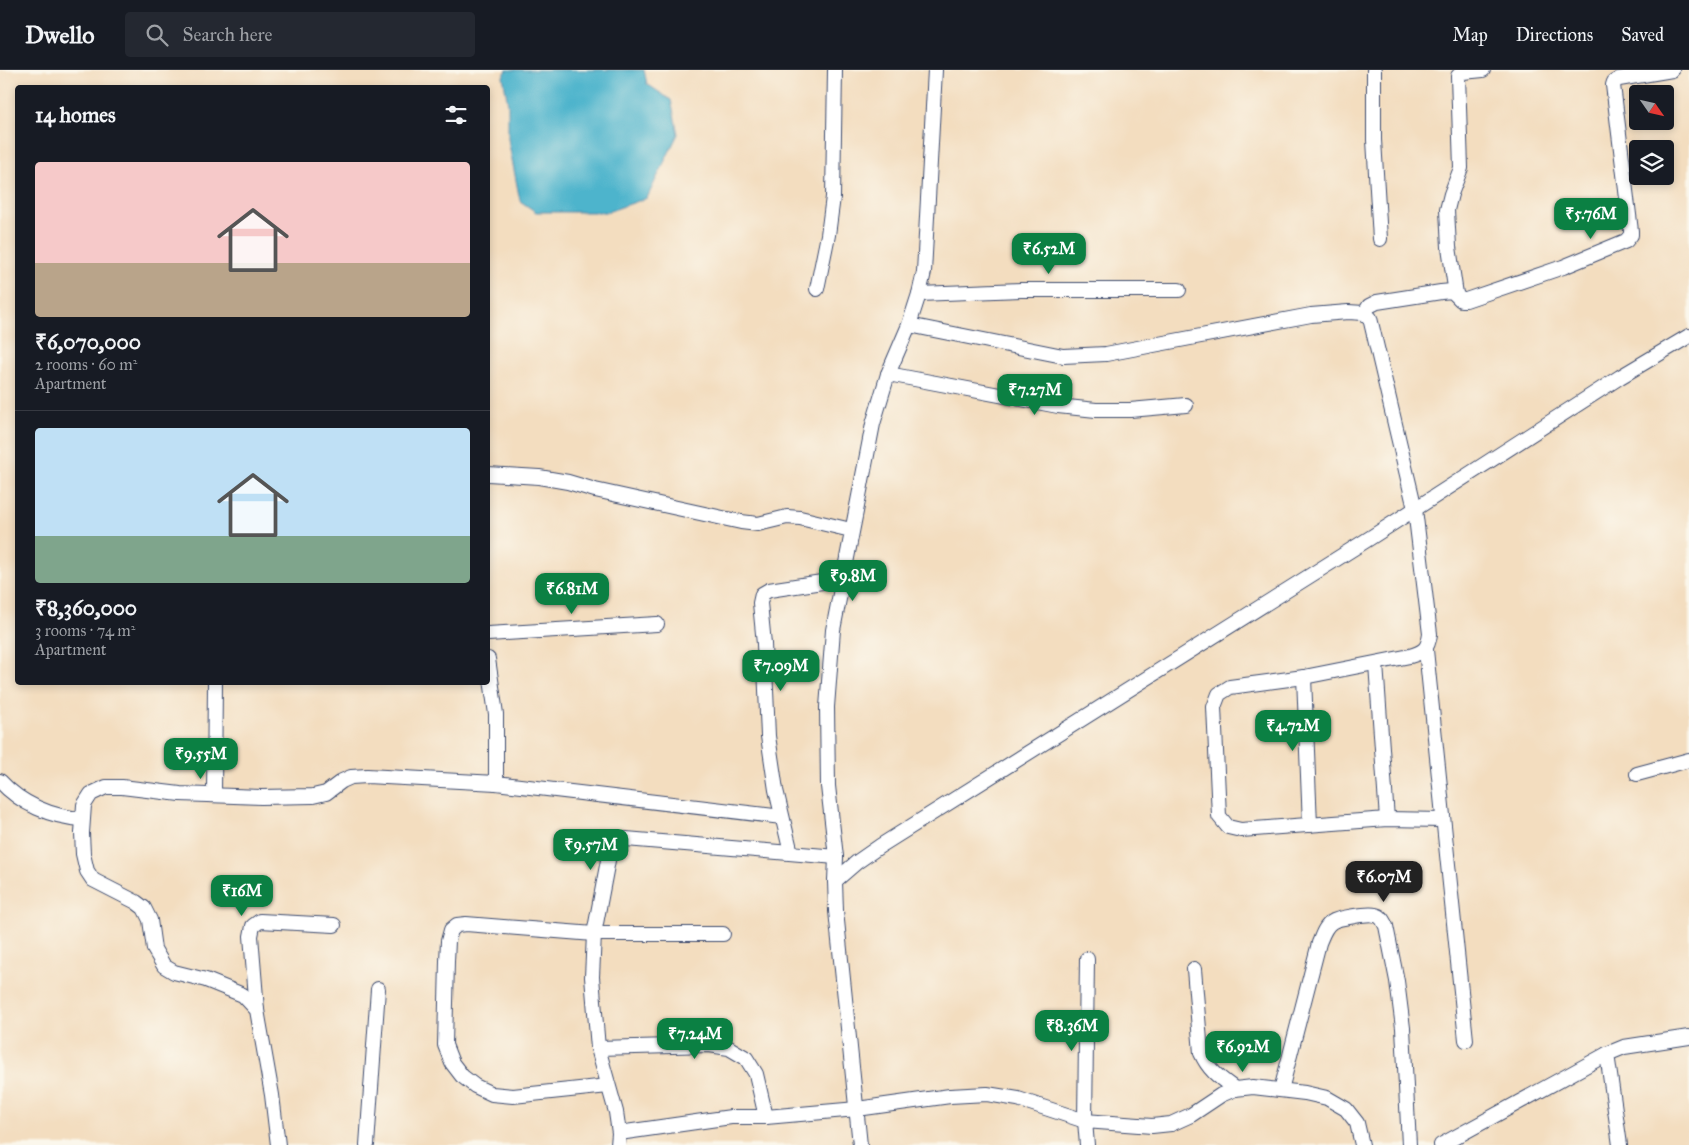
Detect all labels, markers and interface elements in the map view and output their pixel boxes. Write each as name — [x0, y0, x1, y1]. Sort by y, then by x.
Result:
search box — [125, 12, 475, 57]
text: Dwello — [25, 20, 95, 50]
icon: search — [143, 21, 171, 49]
text: Search here — [183, 23, 273, 46]
text: Map — [1452, 24, 1488, 46]
text: Directions — [1516, 24, 1593, 46]
text: Saved — [1621, 24, 1664, 46]
north arrow — [1629, 85, 1674, 130]
map controls — [1629, 85, 1674, 185]
icon: filters — [442, 101, 470, 129]
text: 14 homes — [35, 102, 116, 128]
button: layers — [1629, 140, 1674, 185]
icon: home — [208, 195, 298, 285]
pin: ₹5.76M — [1550, 198, 1632, 240]
text: ₹5.76M — [1565, 204, 1617, 223]
pin: ₹6.52M — [1008, 232, 1090, 275]
text: ₹6.52M — [1023, 239, 1075, 258]
text: ₹6,070,000 — [35, 329, 141, 355]
text: 2 rooms · 60 m² — [35, 355, 137, 374]
text: Apartment — [35, 374, 107, 393]
pin: ₹7.27M — [994, 374, 1076, 416]
text: ₹7.27M — [1008, 380, 1062, 399]
icon: home — [208, 460, 298, 550]
pin: ₹9.8M — [818, 560, 888, 602]
text: ₹9.8M — [830, 566, 876, 585]
pin: ₹6.81M — [531, 572, 613, 615]
text: ₹6.81M — [546, 579, 598, 598]
text: ₹8,360,000 — [35, 595, 137, 621]
text: 3 rooms · 74 m² — [35, 621, 135, 640]
text: Apartment — [35, 640, 107, 659]
pin: ₹7.09M — [740, 650, 822, 692]
text: ₹7.09M — [753, 656, 809, 675]
pin: ₹4.72M — [1252, 710, 1334, 752]
text: ₹4.72M — [1266, 716, 1320, 735]
pin: ₹9.55M — [160, 738, 242, 780]
text: ₹9.55M — [175, 744, 227, 763]
pin: ₹9.57M — [550, 828, 632, 871]
text: ₹9.57M — [564, 835, 618, 854]
pin: ₹6.07M — [1343, 860, 1425, 903]
text: ₹6.07M — [1356, 867, 1412, 886]
pin: ₹16M — [212, 874, 272, 917]
text: ₹16M — [222, 881, 262, 900]
pin: ₹8.36M — [1031, 1010, 1113, 1052]
text: ₹8.36M — [1046, 1016, 1098, 1035]
pin: ₹7.24M — [654, 1018, 736, 1060]
text: ₹7.24M — [668, 1024, 722, 1043]
pin: ₹6.92M — [1202, 1030, 1284, 1073]
text: ₹6.92M — [1216, 1037, 1270, 1056]

